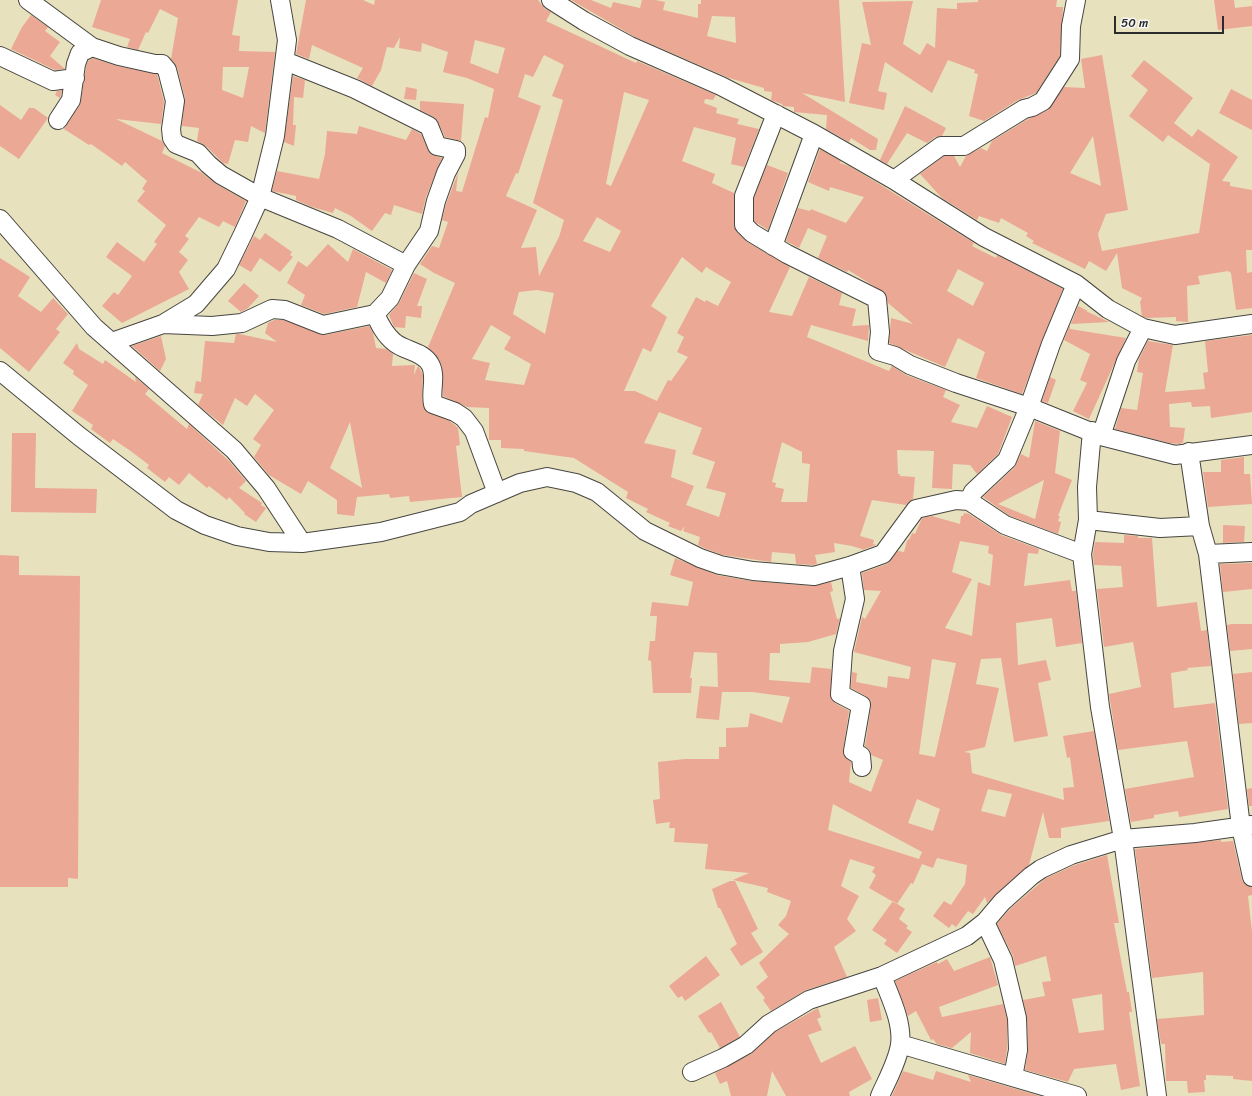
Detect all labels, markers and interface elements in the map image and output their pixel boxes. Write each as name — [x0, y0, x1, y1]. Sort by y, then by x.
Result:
scale bar — [1116, 8, 1226, 34]
text: 50 m — [1121, 12, 1148, 34]

